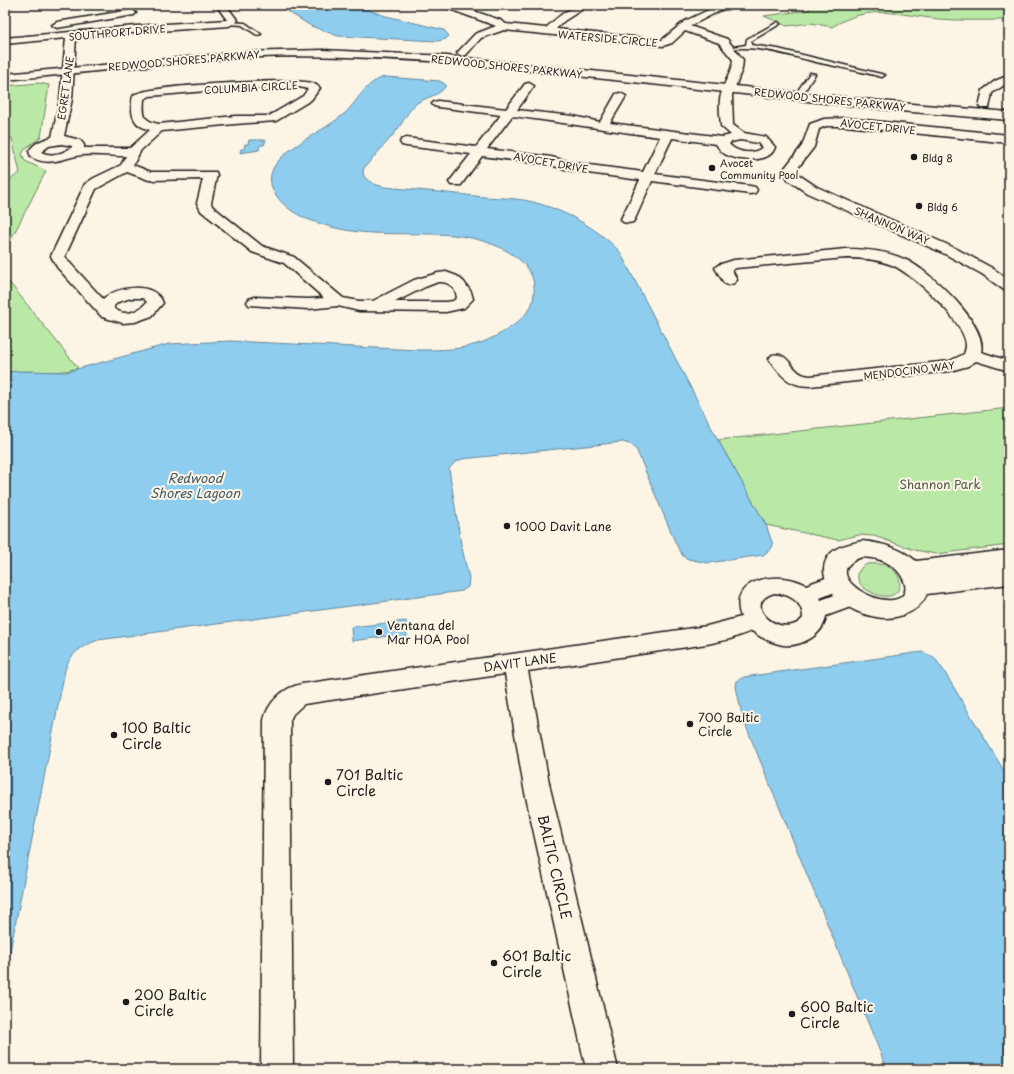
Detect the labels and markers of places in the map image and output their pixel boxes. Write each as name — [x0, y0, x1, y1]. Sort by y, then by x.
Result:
place label: Bldg 8 — [922, 150, 953, 165]
marker: Bldg 8 — [909, 152, 919, 162]
place label: Avocet Community Pool — [720, 155, 798, 183]
marker: Avocet Community Pool — [707, 163, 717, 173]
place label: Bldg 6 — [927, 199, 958, 214]
marker: Bldg 6 — [914, 201, 924, 211]
place label: 1000 Davit Lane — [515, 517, 612, 535]
marker: 1000 Davit Lane — [502, 521, 512, 531]
place label: Ventana del Mar HOA Pool — [387, 616, 469, 648]
marker: Ventana del Mar HOA Pool — [374, 627, 384, 637]
place label: 700 Baltic Circle — [698, 708, 759, 740]
place label: 100 Baltic Circle — [122, 717, 191, 754]
marker: 700 Baltic Circle — [685, 719, 695, 729]
marker: 100 Baltic Circle — [109, 730, 119, 740]
place label: 701 Baltic Circle — [336, 764, 404, 801]
marker: 701 Baltic Circle — [323, 777, 333, 787]
place label: 601 Baltic Circle — [502, 945, 571, 982]
marker: 601 Baltic Circle — [489, 958, 499, 968]
place label: 200 Baltic Circle — [134, 984, 207, 1021]
place label: 600 Baltic Circle — [800, 996, 874, 1033]
marker: 200 Baltic Circle — [121, 997, 131, 1007]
marker: 600 Baltic Circle — [787, 1009, 797, 1019]

